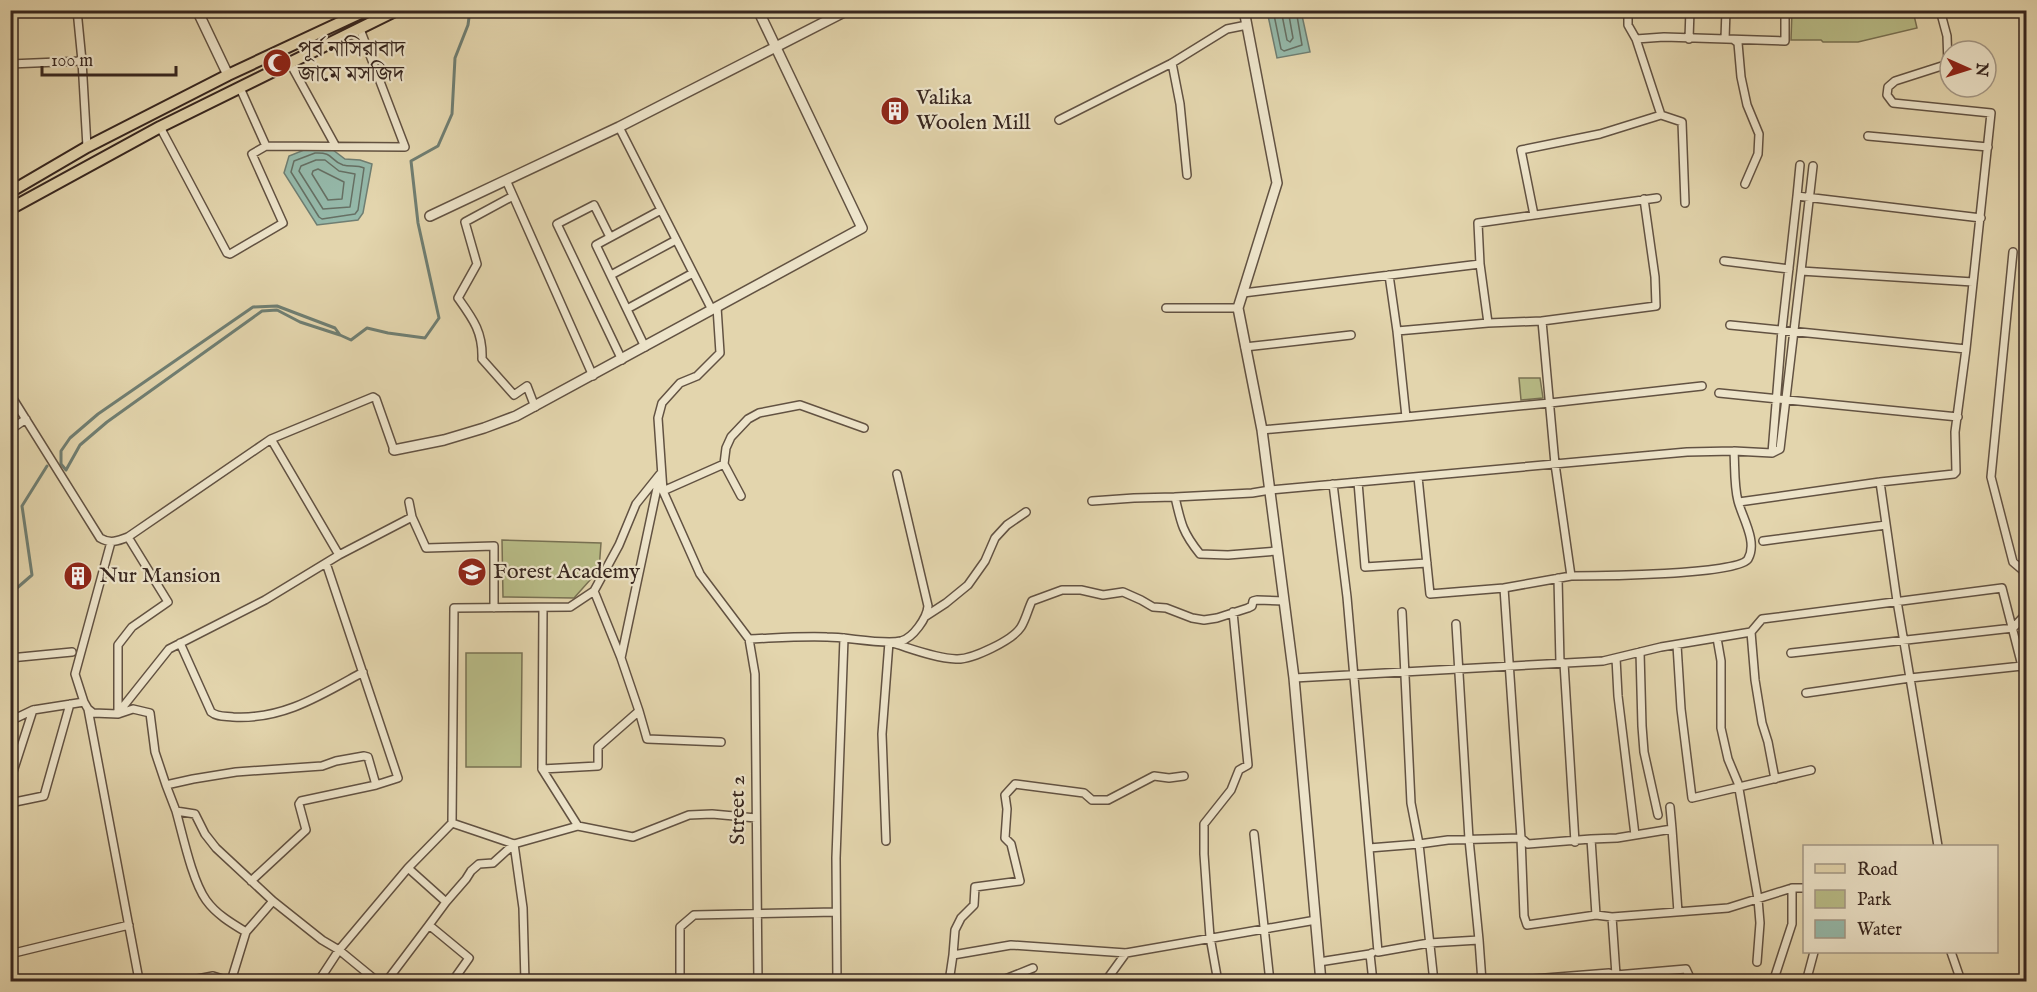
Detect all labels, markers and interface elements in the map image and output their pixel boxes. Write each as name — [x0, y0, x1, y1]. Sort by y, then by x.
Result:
place label: পূর্ব নাসিরাবাদ জামে মসজিদ — [297, 35, 406, 89]
scale bar — [42, 39, 176, 77]
north arrow — [1938, 39, 1998, 99]
mosque icon: পূর্ব নাসিরাবাদ জামে মসজিদ — [261, 47, 293, 79]
text: 100 m — [51, 50, 93, 73]
text: N — [1971, 61, 1991, 77]
place label: Valika Woolen Mill — [915, 84, 1031, 137]
building icon: Valika Woolen Mill — [879, 95, 911, 127]
school or university icon: Forest Academy — [456, 556, 488, 588]
place label: Forest Academy — [493, 558, 640, 586]
building icon: Nur Mansion — [62, 560, 94, 592]
place label: Nur Mansion — [99, 562, 221, 590]
street label: Street 2 — [724, 775, 752, 845]
legend — [1803, 845, 1998, 953]
text: Road — [1857, 859, 1898, 882]
text: Park — [1857, 889, 1892, 912]
text: Water — [1857, 919, 1902, 942]

